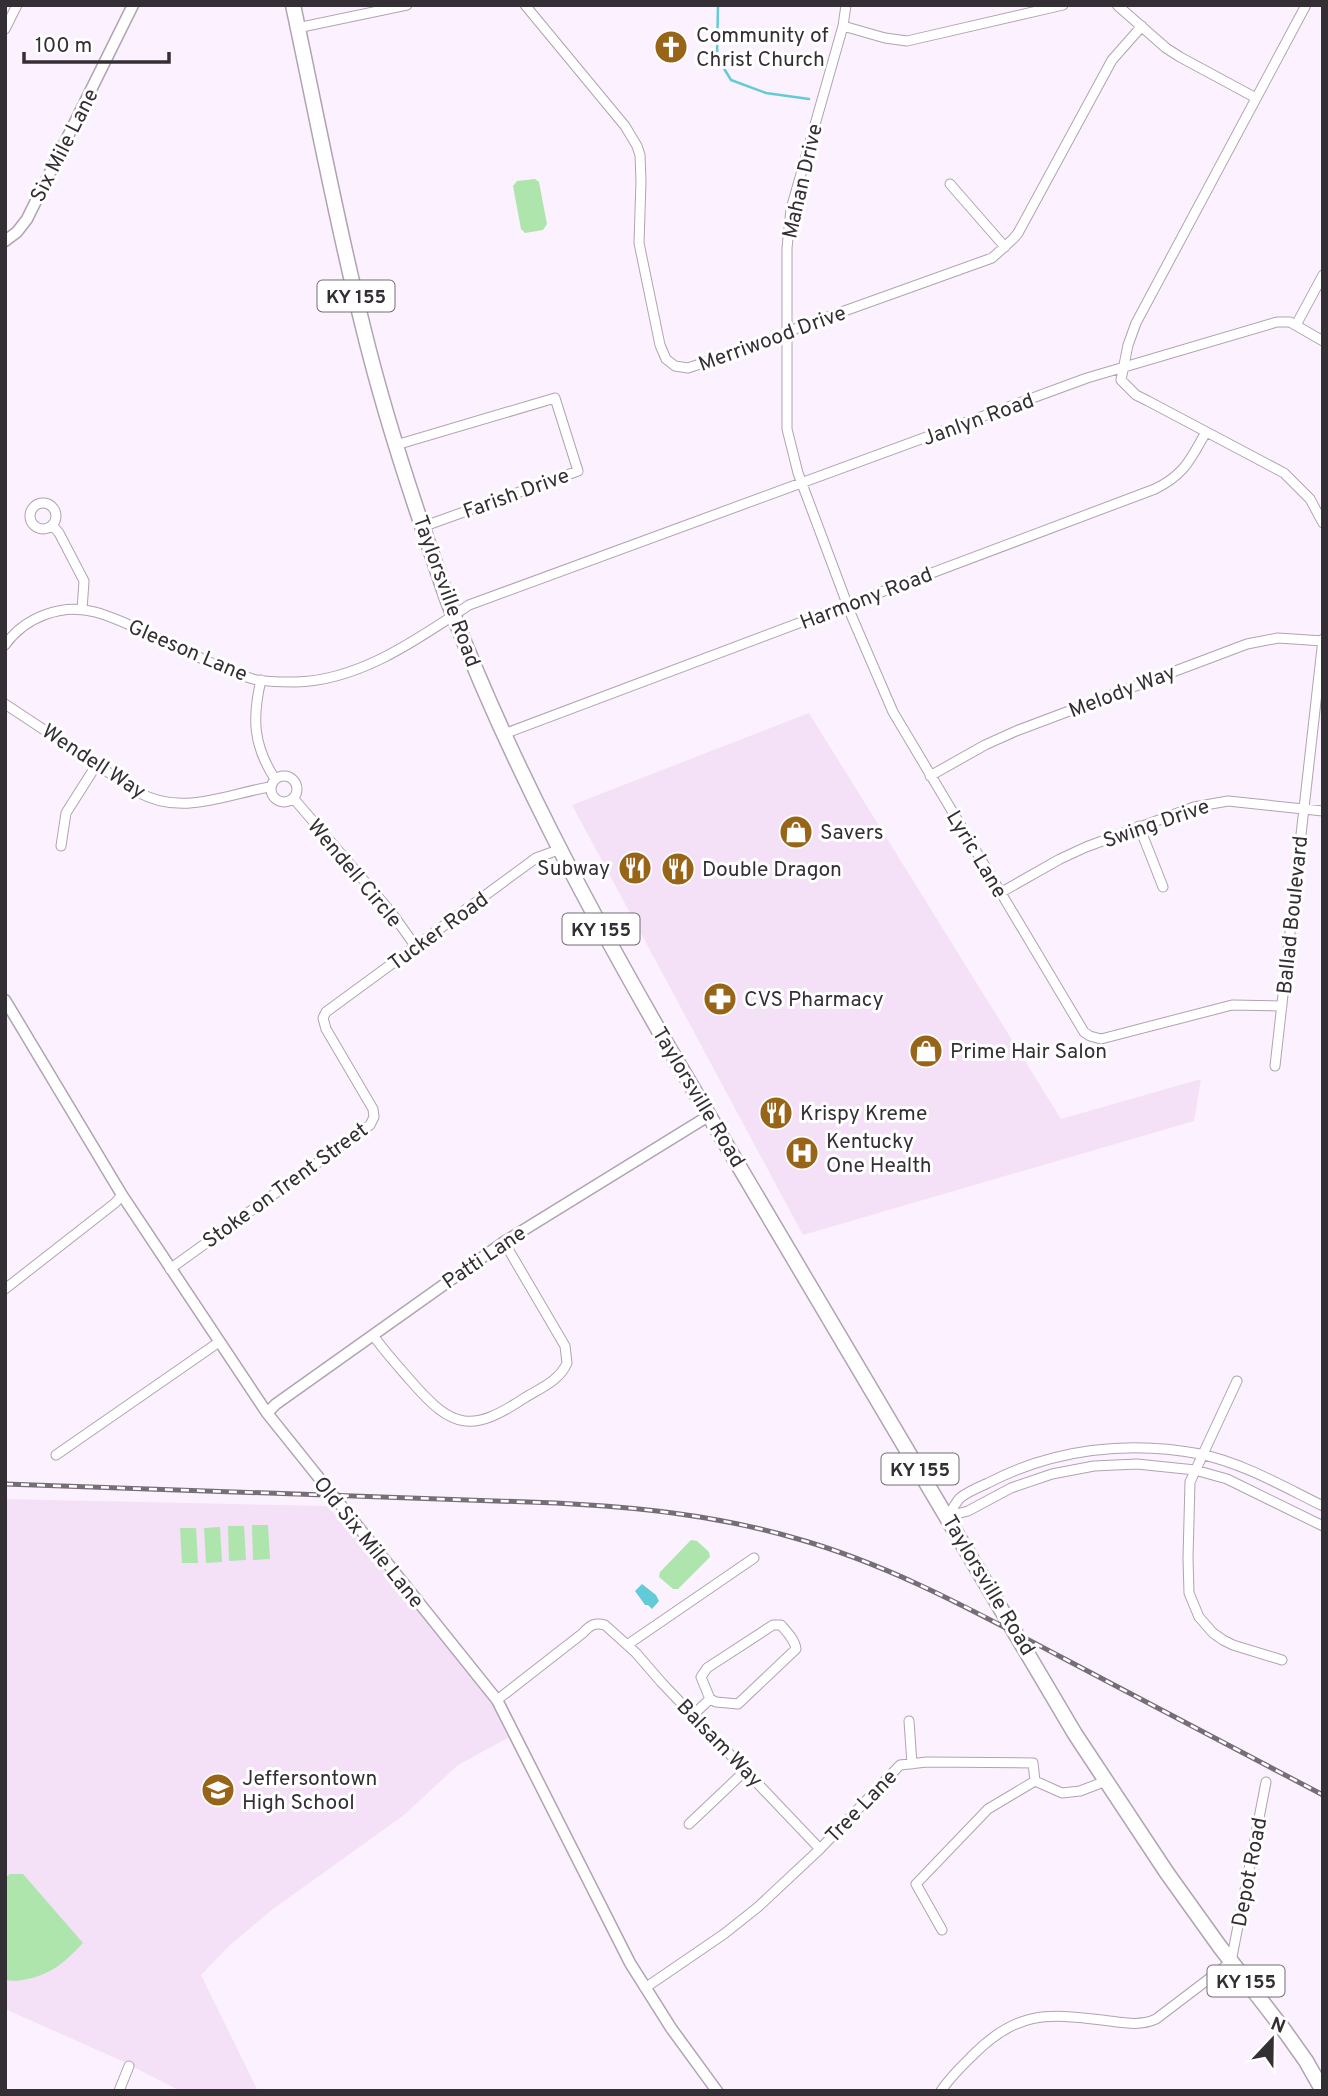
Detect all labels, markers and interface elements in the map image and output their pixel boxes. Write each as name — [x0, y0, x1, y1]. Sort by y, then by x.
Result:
scale bar — [24, 21, 170, 65]
place label: Community of Christ Church — [696, 23, 828, 74]
church icon: Community of Christ Church — [652, 28, 690, 66]
text: 100 m — [35, 33, 92, 60]
street label: Six Mile Lane — [25, 84, 106, 207]
street label: Mahan Drive — [777, 121, 830, 241]
road number: KY 155 — [318, 280, 394, 312]
street label: Merriwood Drive — [695, 300, 850, 379]
street label: Janlyn Road — [919, 388, 1038, 453]
street label: Farish Drive — [460, 463, 573, 526]
street label: Taylorsville Road — [406, 512, 486, 671]
street label: Harmony Road — [797, 562, 937, 637]
street label: Gleeson Lane — [124, 614, 251, 689]
street label: Melody Way — [1065, 660, 1180, 725]
street label: Wendell Way — [36, 719, 150, 806]
street label: Swing Drive — [1100, 794, 1213, 855]
street label: Lyric Lane — [939, 806, 1012, 904]
shop icon: Savers — [777, 813, 815, 851]
street label: Wendell Circle — [301, 814, 407, 934]
place label: Savers — [820, 820, 884, 847]
street label: Ballad Boulevard — [1272, 835, 1315, 996]
restaurant icon: Subway — [616, 849, 654, 887]
restaurant icon: Double Dragon — [659, 850, 697, 888]
place label: Subway — [537, 856, 610, 883]
place label: Double Dragon — [702, 857, 842, 884]
street label: Tucker Road — [383, 887, 494, 978]
road number: KY 155 — [562, 914, 640, 945]
pharmacy icon: CVS Pharmacy — [701, 980, 739, 1018]
place label: CVS Pharmacy — [744, 987, 884, 1014]
street label: Taylorsville Road — [645, 1022, 750, 1173]
shop icon: Prime Hair Salon — [907, 1032, 945, 1070]
place label: Prime Hair Salon — [950, 1039, 1107, 1066]
restaurant icon: Krispy Kreme — [757, 1094, 795, 1132]
place label: Krispy Kreme — [800, 1101, 927, 1128]
street label: Stoke on Trent Street — [198, 1117, 374, 1255]
place label: Kentucky One Health — [826, 1129, 932, 1180]
hospital icon: Kentucky One Health — [783, 1134, 821, 1172]
street label: Patti Lane — [438, 1220, 532, 1296]
road number: KY 155 — [881, 1454, 958, 1484]
street label: Old Six Mile Lane — [306, 1472, 429, 1614]
street label: Taylorsville Road — [935, 1510, 1040, 1661]
street label: Balsam Way — [670, 1694, 768, 1794]
street label: Tree Lane — [820, 1764, 904, 1850]
place label: Jeffersontown High School — [242, 1766, 377, 1817]
school or university icon: Jeffersontown High School — [199, 1771, 237, 1809]
street label: Depot Road — [1227, 1815, 1274, 1929]
road number: KY 155 — [1208, 1966, 1284, 1996]
north arrow — [1237, 2005, 1307, 2075]
text: N — [1267, 2012, 1288, 2040]

